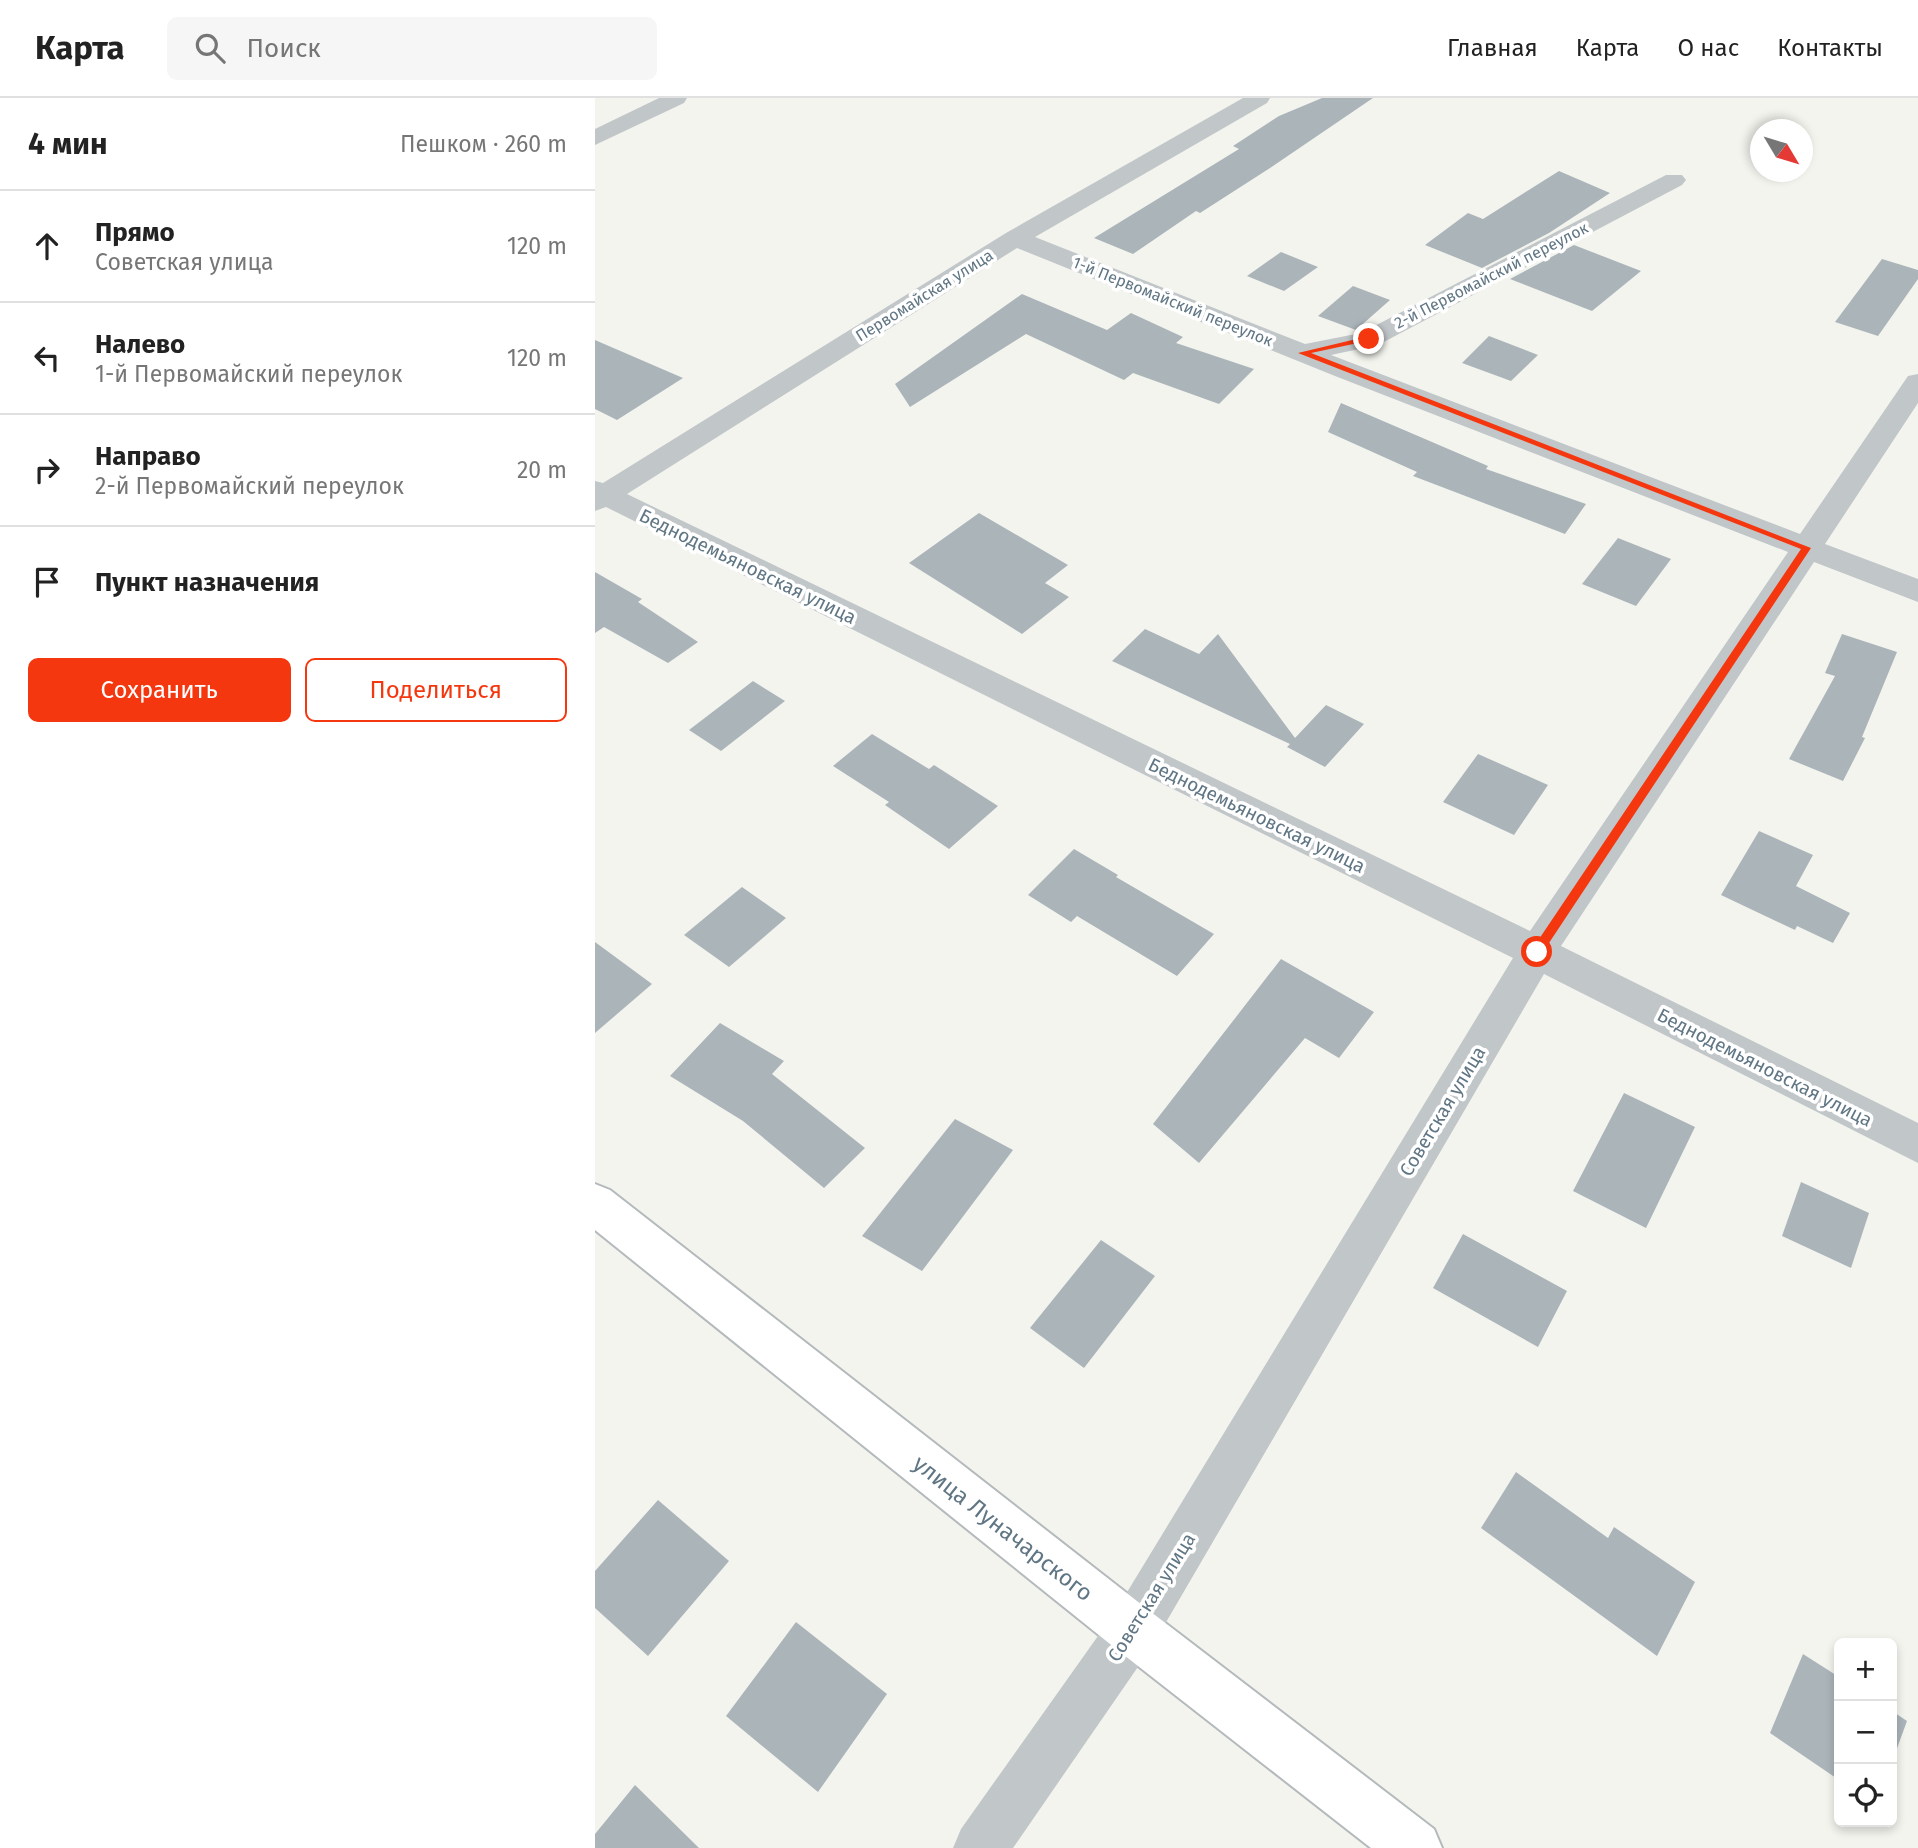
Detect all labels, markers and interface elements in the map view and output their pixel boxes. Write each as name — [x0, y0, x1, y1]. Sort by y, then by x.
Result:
search box — [167, 17, 657, 80]
text: Карта — [35, 28, 125, 68]
icon: search — [191, 29, 229, 67]
text: Поиск — [247, 33, 321, 64]
text: Главная — [1447, 34, 1538, 62]
text: Карта — [1576, 34, 1639, 62]
text: О нас — [1677, 34, 1739, 62]
text: Контакты — [1777, 34, 1883, 62]
north arrow — [1750, 119, 1813, 182]
text: 4 мин — [28, 126, 108, 162]
text: Пешком · 260 m — [400, 130, 567, 158]
text: Прямо — [95, 217, 175, 248]
street label: 2-й Первомайский переулок — [1391, 218, 1592, 333]
icon: ahead — [28, 227, 66, 265]
text: 120 m — [507, 232, 567, 260]
street label: Первомайская улица — [852, 245, 996, 345]
text: Советская улица — [95, 248, 273, 276]
street label: 1-й Первомайский переулок — [1070, 253, 1276, 351]
route end — [1353, 323, 1384, 354]
text: Налево — [95, 329, 185, 360]
icon: left — [28, 339, 66, 377]
text: 120 m — [507, 344, 567, 372]
text: 1-й Первомайский переулок — [95, 360, 402, 388]
text: Направо — [95, 441, 201, 472]
icon: right — [28, 451, 66, 489]
text: 20 m — [517, 456, 567, 484]
text: 2-й Первомайский переулок — [95, 472, 404, 500]
street label: Беднодемьяновская улица — [636, 504, 860, 629]
icon: arrive — [28, 563, 66, 601]
text: Пункт назначения — [95, 567, 319, 598]
button: Сохранить — [28, 658, 291, 722]
button: Поделиться — [305, 658, 567, 722]
street label: Беднодемьяновская улица — [1145, 753, 1369, 878]
route start — [1521, 936, 1552, 967]
street label: Беднодемьяновская улица — [1653, 1003, 1876, 1132]
street label: Советская улица — [1395, 1042, 1490, 1180]
street label: улица Луначарского — [907, 1449, 1099, 1607]
street label: Советская улица — [1103, 1529, 1200, 1666]
map controls — [1834, 1638, 1897, 1827]
button: + — [1834, 1638, 1897, 1701]
button: − — [1834, 1701, 1897, 1764]
button: locate — [1834, 1764, 1897, 1827]

